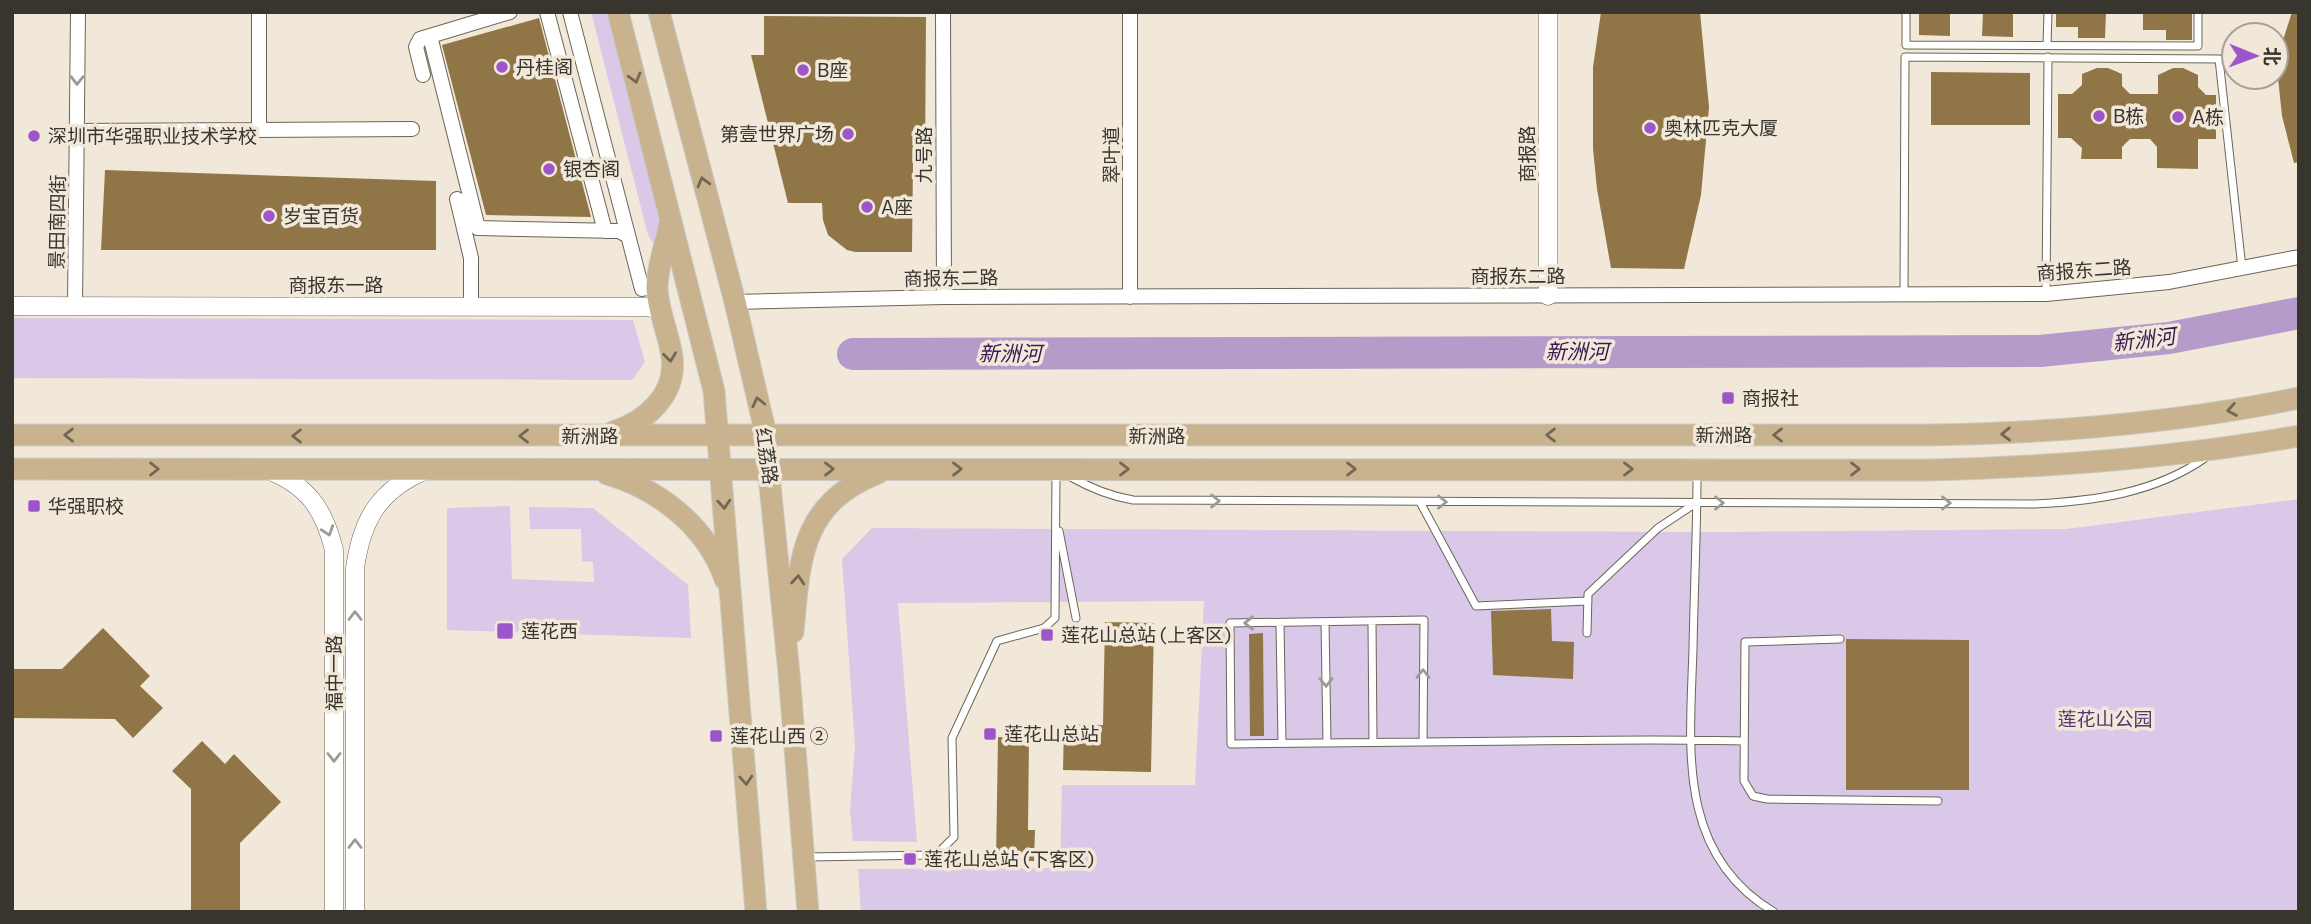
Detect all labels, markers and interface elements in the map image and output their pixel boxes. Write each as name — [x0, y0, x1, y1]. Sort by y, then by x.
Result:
north arrow — [2220, 21, 2290, 91]
text: 北 — [2261, 47, 2284, 66]
place label: 丹桂阁 — [516, 55, 573, 78]
place label: B座 — [817, 58, 848, 81]
marker: 丹桂阁 — [494, 59, 510, 75]
marker: B座 — [795, 62, 811, 78]
one-way arrow — [627, 72, 641, 84]
one-way arrow — [69, 76, 85, 86]
place label: B栋 — [2113, 104, 2144, 127]
place label: A栋 — [2192, 105, 2224, 128]
marker: B栋 — [2091, 108, 2107, 124]
marker: A栋 — [2170, 109, 2186, 125]
place label: 奥林匹克大厦 — [1664, 116, 1778, 139]
marker: 奥林匹克大厦 — [1642, 120, 1658, 136]
place label: 第壹世界广场 — [720, 122, 834, 145]
place label: 深圳市华强职业技术学校 — [48, 124, 257, 147]
street label: 商报路 — [1515, 125, 1538, 183]
marker: 第壹世界广场 — [840, 126, 856, 142]
street label: 九号路 — [912, 126, 935, 184]
street label: 翠叶道 — [1099, 126, 1122, 184]
marker: 深圳市华强职业技术学校 — [26, 128, 42, 144]
place label: 银杏阁 — [563, 157, 620, 180]
marker: 银杏阁 — [541, 161, 557, 177]
street label: 景田南四街 — [44, 174, 69, 270]
one-way arrow — [697, 176, 711, 188]
place label: A座 — [881, 195, 913, 218]
marker: A座 — [859, 199, 875, 215]
place label: 岁宝百货 — [283, 204, 359, 227]
marker: 岁宝百货 — [261, 208, 277, 224]
street label: 商报东二路 — [2036, 255, 2132, 284]
street label: 商报东二路 — [1470, 264, 1566, 287]
street label: 商报东二路 — [903, 265, 999, 290]
street label: 商报东一路 — [288, 273, 384, 296]
water label: 新洲河 — [2111, 322, 2181, 355]
water label: 新洲河 — [1546, 338, 1612, 363]
water label: 新洲河 — [979, 340, 1045, 365]
one-way arrow — [663, 351, 678, 363]
place label: 商报社 — [1742, 386, 1799, 409]
marker: 商报社 — [1720, 390, 1736, 406]
one-way arrow — [752, 396, 767, 408]
one-way arrow — [2226, 402, 2238, 417]
street label: 新洲路 — [1695, 423, 1753, 446]
street label: 新洲路 — [561, 424, 619, 447]
street label: 新洲路 — [1128, 424, 1186, 447]
street label: 红荔路 — [752, 426, 783, 486]
one-way arrow — [2000, 426, 2010, 442]
one-way arrow — [64, 427, 74, 443]
one-way arrow — [1772, 427, 1783, 443]
one-way arrow — [291, 428, 302, 444]
one-way arrow — [519, 428, 529, 444]
one-way arrow — [1545, 428, 1556, 443]
one-way arrow — [149, 461, 160, 477]
one-way arrow — [825, 461, 835, 477]
one-way arrow — [953, 461, 963, 477]
one-way arrow — [1119, 461, 1129, 477]
one-way arrow — [1346, 461, 1357, 477]
one-way arrow — [1623, 461, 1633, 477]
one-way arrow — [1850, 461, 1861, 477]
one-way arrow — [1210, 493, 1221, 509]
place label: 华强职校 — [48, 494, 124, 517]
one-way arrow — [1438, 494, 1448, 510]
one-way arrow — [1714, 495, 1725, 511]
one-way arrow — [1942, 495, 1952, 511]
marker: 华强职校 — [26, 498, 42, 514]
one-way arrow — [716, 499, 731, 510]
one-way arrow — [320, 524, 334, 536]
one-way arrow — [790, 575, 805, 586]
one-way arrow — [347, 610, 363, 621]
one-way arrow — [1244, 615, 1254, 631]
place label: 莲花西 — [521, 619, 578, 642]
marker: 莲花西 — [495, 621, 515, 641]
place label: 莲花山总站 (上客区) — [1061, 623, 1231, 646]
marker: 莲花山总站 (上客区) — [1039, 627, 1055, 643]
street label: 福中一路 — [322, 635, 345, 711]
one-way arrow — [1415, 668, 1431, 678]
one-way arrow — [1318, 678, 1334, 688]
park label: 莲花山公园 — [2057, 707, 2153, 730]
place label: 莲花山总站 — [1004, 722, 1099, 745]
place label: 莲花山西 ② — [730, 724, 829, 747]
marker: 莲花山总站 — [982, 726, 998, 742]
marker: 莲花山西 ② — [708, 728, 724, 744]
one-way arrow — [327, 752, 342, 763]
one-way arrow — [738, 774, 753, 785]
one-way arrow — [347, 838, 363, 848]
place label: 莲花山总站 (下客区) — [924, 847, 1094, 870]
marker: 莲花山总站 (下客区) — [902, 851, 918, 867]

